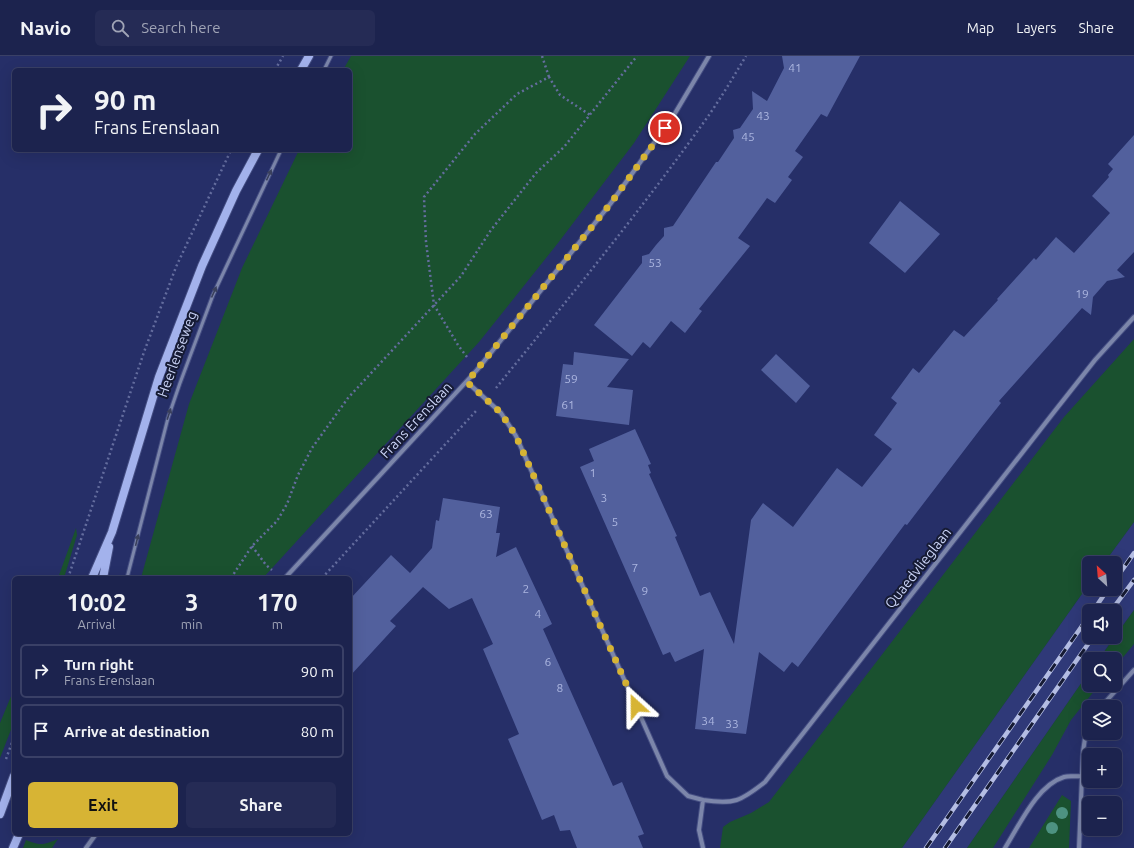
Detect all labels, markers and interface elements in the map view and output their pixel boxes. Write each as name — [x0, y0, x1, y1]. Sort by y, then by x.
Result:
search box — [95, 10, 375, 46]
text: Navio — [20, 17, 71, 39]
icon: search — [109, 17, 131, 39]
text: Search here — [141, 19, 220, 36]
text: Map — [967, 20, 994, 36]
text: Layers — [1016, 20, 1056, 36]
text: Share — [1078, 20, 1114, 36]
house number: 41 — [788, 61, 802, 74]
icon: right — [28, 84, 80, 136]
text: 90 m — [94, 84, 156, 115]
house number: 43 — [756, 109, 770, 122]
pin — [648, 111, 682, 145]
text: Frans Erenslaan — [94, 117, 220, 137]
icon: arrive — [654, 117, 676, 139]
house number: 45 — [741, 130, 755, 143]
one-way arrow — [266, 169, 272, 180]
house number: 53 — [648, 256, 662, 269]
one-way arrow — [211, 287, 217, 298]
house number: 19 — [1075, 287, 1089, 300]
street label: Heerlenseweg — [154, 309, 200, 399]
house number: 59 — [564, 372, 578, 385]
street label: Frans Erenslaan — [377, 379, 455, 461]
house number: 61 — [561, 398, 575, 411]
one-way arrow — [166, 408, 172, 420]
house number: 1 — [590, 466, 596, 479]
house number: 3 — [601, 491, 607, 504]
house number: 63 — [479, 507, 493, 520]
house number: 5 — [612, 515, 618, 528]
street label: Quaedvlieglaan — [882, 525, 954, 611]
one-way arrow — [134, 534, 140, 546]
north arrow — [1082, 556, 1122, 596]
map controls — [1082, 556, 1122, 836]
house number: 7 — [632, 561, 638, 574]
house number: 2 — [523, 582, 529, 595]
house number: 9 — [642, 584, 648, 597]
text: 10:02 — [66, 589, 126, 616]
text: 3 — [185, 589, 198, 616]
text: 170 — [257, 589, 298, 616]
button: sound — [1082, 604, 1122, 644]
house number: 4 — [535, 607, 542, 620]
text: Arrival — [77, 617, 115, 631]
text: min — [181, 617, 203, 631]
text: m — [272, 617, 283, 631]
button: search — [1082, 652, 1122, 692]
house number: 6 — [545, 655, 552, 668]
text: Turn right — [64, 656, 134, 673]
icon: right — [30, 660, 52, 682]
text: 90 m — [301, 663, 334, 680]
text: Frans Erenslaan — [64, 673, 155, 687]
house number: 8 — [557, 681, 564, 694]
position arrow — [615, 685, 657, 727]
button: layers — [1082, 700, 1122, 740]
house number: 34 — [701, 714, 715, 727]
house number: 33 — [725, 717, 739, 730]
icon: arrive — [30, 720, 52, 742]
text: Arrive at destination — [64, 723, 210, 740]
text: 80 m — [301, 723, 334, 740]
button: + — [1082, 748, 1122, 788]
button: Exit — [28, 782, 178, 828]
button: Share — [186, 782, 336, 828]
button: − — [1082, 796, 1122, 836]

